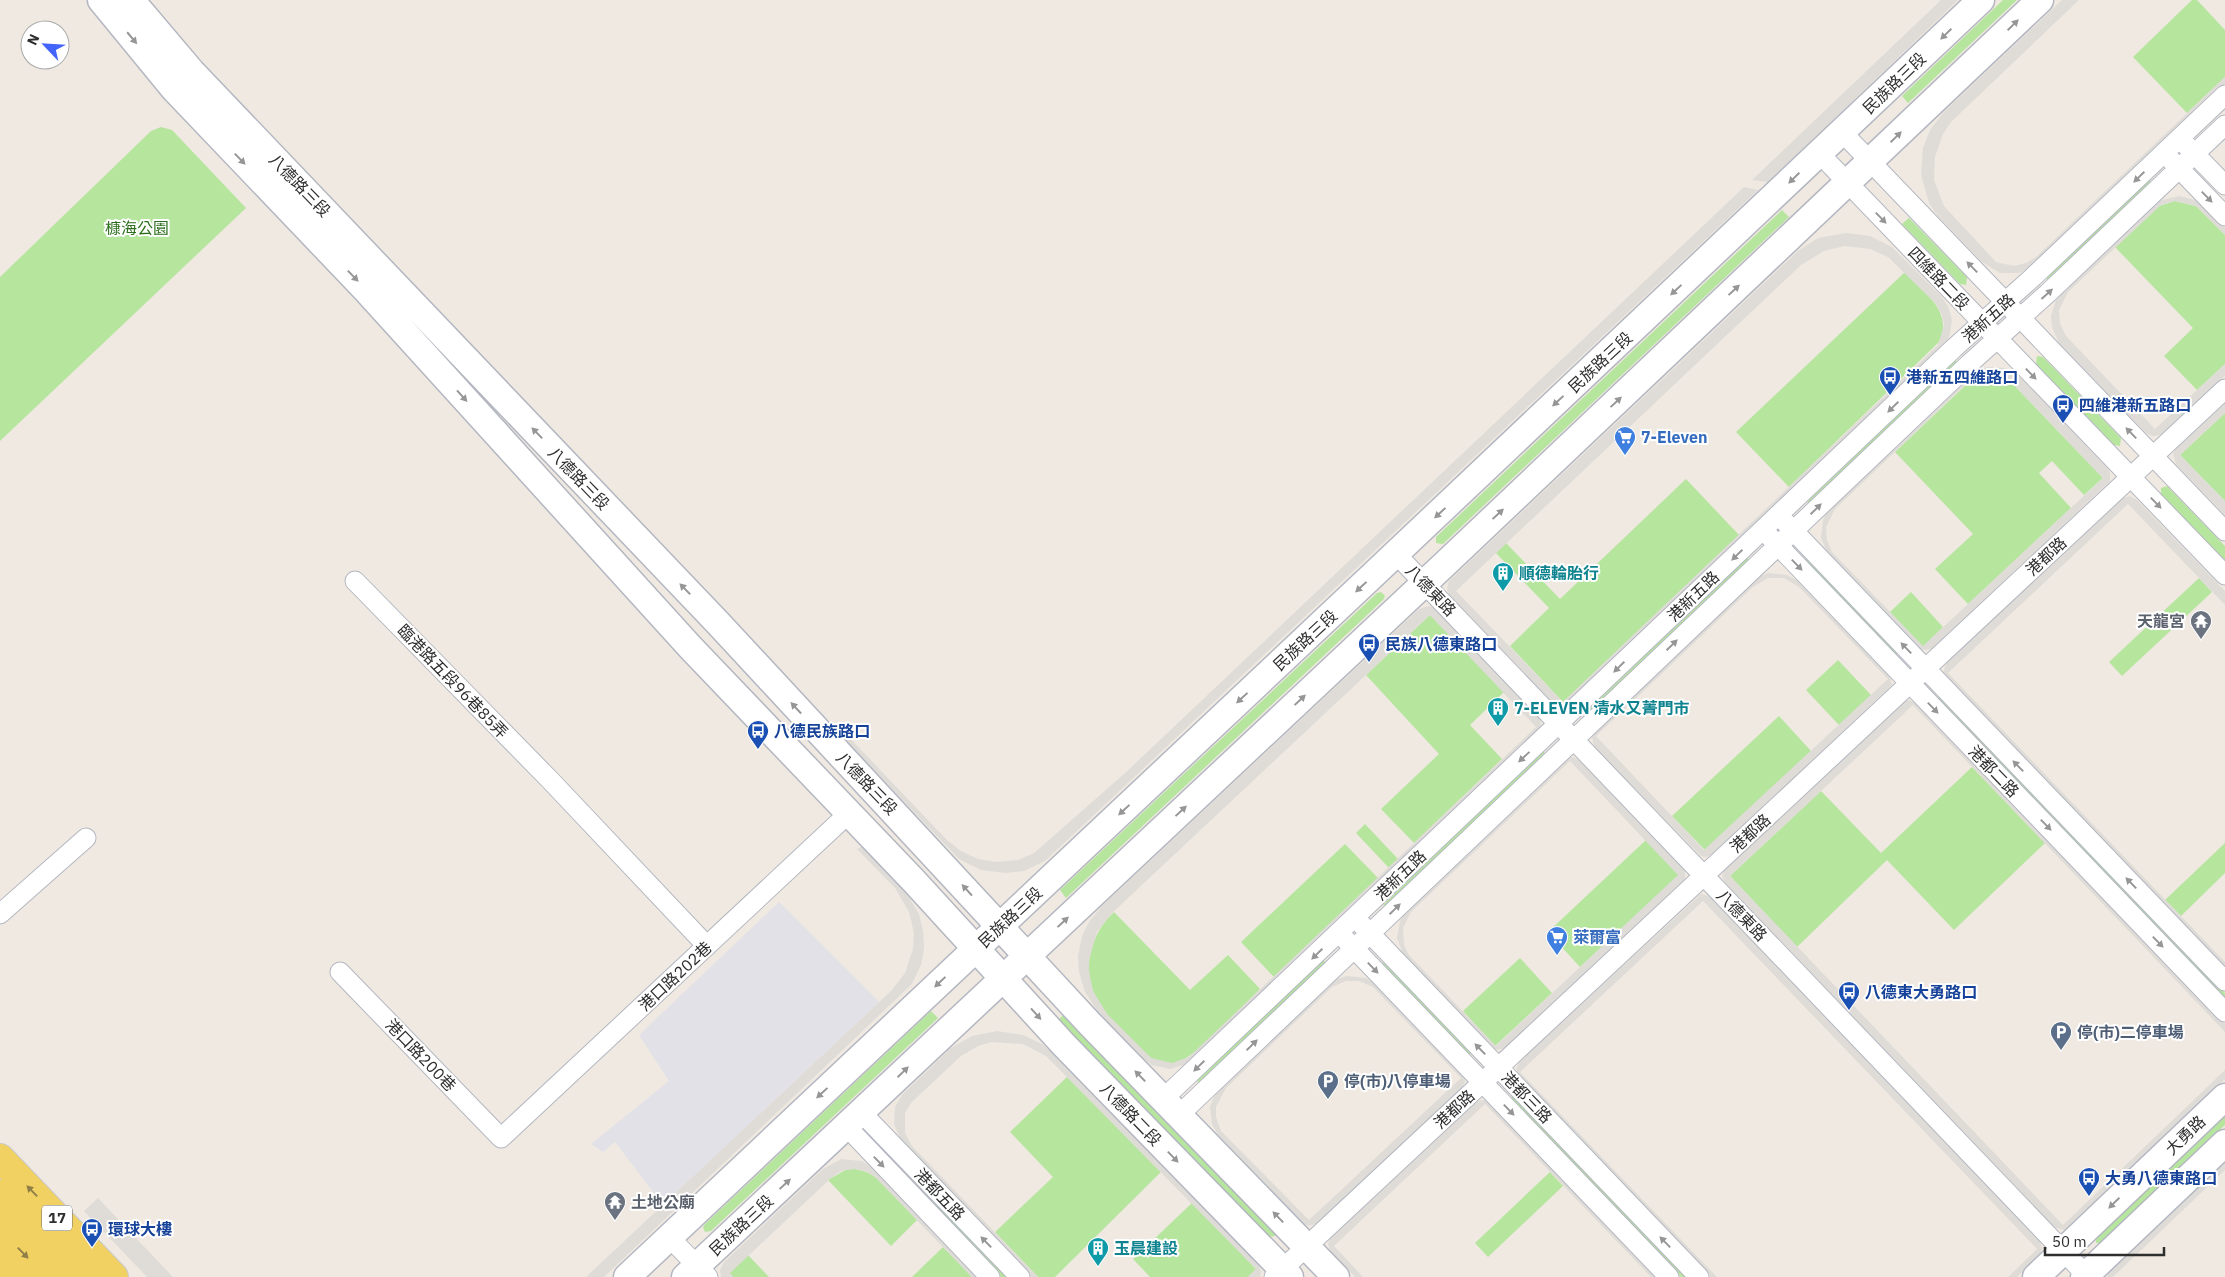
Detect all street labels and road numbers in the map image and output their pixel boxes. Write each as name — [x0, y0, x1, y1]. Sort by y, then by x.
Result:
street label: 民族路三段 — [1858, 48, 1930, 118]
street label: 八德路三段 — [265, 149, 335, 221]
street label: 四維路二段 — [1904, 242, 1974, 314]
street label: 港新五路 — [1958, 289, 2018, 347]
street label: 民族路三段 — [1564, 327, 1636, 397]
street label: 八德路三段 — [544, 442, 614, 514]
street label: 港都路 — [2022, 532, 2070, 580]
street label: 八德東路 — [1402, 560, 1460, 620]
street label: 港新五路 — [1663, 567, 1723, 625]
street label: 民族路三段 — [1269, 605, 1341, 675]
street label: 臨港路五段96巷85弄 — [394, 620, 512, 742]
street label: 港都二路 — [1965, 741, 2023, 801]
street label: 八德路三段 — [832, 747, 902, 819]
street label: 港都路 — [1726, 809, 1774, 857]
street label: 港新五路 — [1370, 846, 1430, 904]
street label: 民族路三段 — [974, 882, 1046, 952]
street label: 八德東路 — [1713, 885, 1771, 945]
street label: 港口路202巷 — [634, 937, 716, 1015]
street label: 港口路200巷 — [382, 1015, 460, 1095]
street label: 港都三路 — [1498, 1067, 1556, 1127]
street label: 八德路二段 — [1096, 1078, 1166, 1150]
street label: 港都路 — [1430, 1085, 1478, 1133]
street label: 大勇路 — [2161, 1111, 2209, 1159]
street label: 港都五路 — [911, 1164, 969, 1224]
street label: 民族路三段 — [705, 1190, 777, 1260]
road number: 17 — [42, 1206, 72, 1230]

